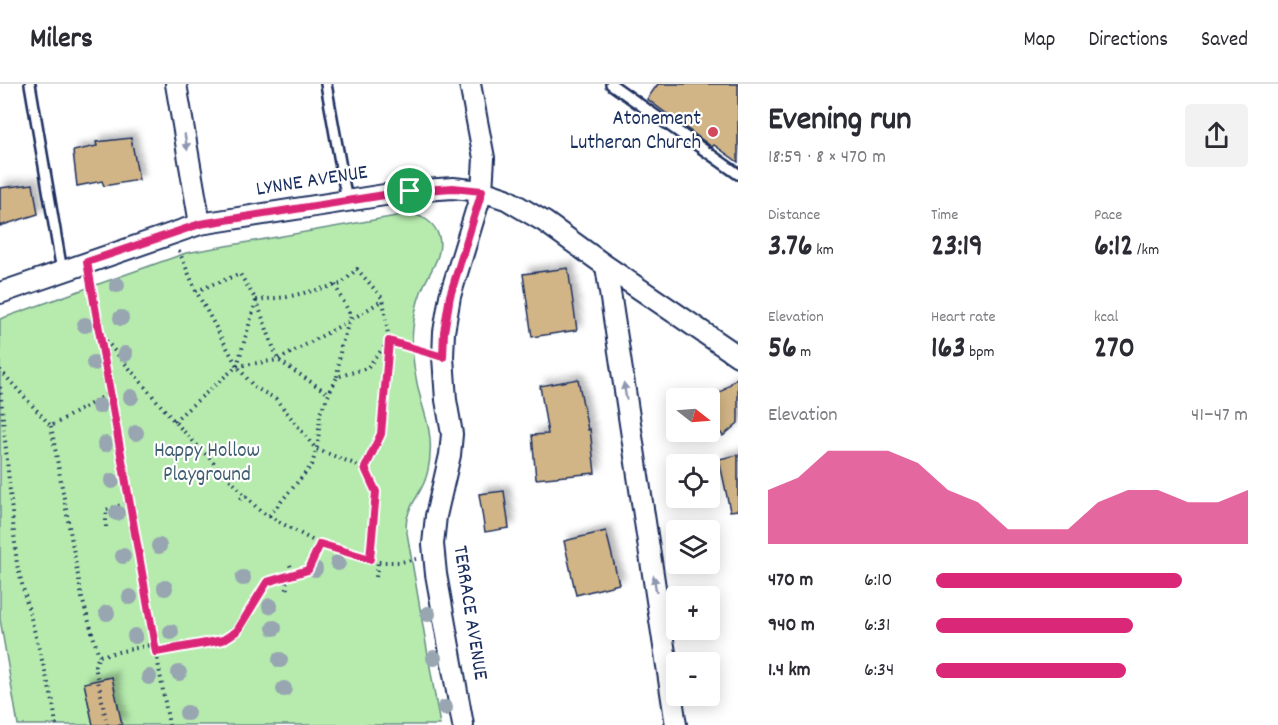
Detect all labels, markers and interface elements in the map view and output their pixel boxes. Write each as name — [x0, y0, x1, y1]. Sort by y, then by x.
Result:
text: Milers — [30, 21, 93, 61]
text: Map — [1024, 26, 1055, 56]
text: Directions — [1088, 26, 1168, 56]
text: Saved — [1201, 26, 1248, 56]
text: Evening run — [768, 98, 912, 145]
button: share — [1185, 104, 1248, 167]
place label: Atonement Lutheran Church — [570, 105, 701, 159]
marker: Atonement Lutheran Church — [706, 125, 720, 139]
one-way arrow — [182, 132, 191, 151]
text: 18:59 · 8 × 470 m — [768, 144, 886, 172]
street label: LYNNE AVENUE — [254, 158, 370, 206]
pin — [384, 165, 435, 216]
icon: arrive — [393, 174, 426, 207]
text: Distance — [768, 204, 820, 227]
text: Time — [931, 204, 958, 227]
text: Pace — [1094, 204, 1122, 227]
text: 3.76 — [768, 227, 813, 270]
text: 23:19 — [931, 227, 983, 270]
text: 6:12 — [1094, 227, 1133, 270]
text: km — [813, 239, 834, 262]
text: /km — [1133, 239, 1159, 262]
text: Elevation — [768, 306, 824, 329]
text: Heart rate — [931, 306, 996, 329]
text: kcal — [1094, 306, 1118, 329]
text: 56 — [768, 329, 797, 372]
text: 163 — [931, 329, 966, 372]
text: 270 — [1094, 329, 1135, 372]
text: m — [797, 341, 811, 364]
text: bpm — [966, 341, 995, 364]
one-way arrow — [621, 382, 630, 401]
north arrow — [666, 388, 720, 442]
map controls — [666, 388, 720, 706]
text: Elevation — [768, 402, 838, 430]
text: 41–47 m — [1191, 402, 1248, 430]
park label: Happy Hollow Playground — [154, 437, 260, 491]
button: locate — [666, 454, 720, 508]
button: layers — [666, 520, 720, 574]
street label: TERRACE AVENUE — [444, 544, 495, 683]
text: 470 m — [768, 567, 813, 595]
text: 6:10 — [864, 567, 892, 595]
one-way arrow — [650, 575, 659, 594]
button: + — [666, 586, 720, 640]
text: 940 m — [768, 612, 815, 640]
text: 6:31 — [864, 612, 890, 640]
button: − — [666, 652, 720, 706]
text: 1.4 km — [768, 657, 811, 685]
text: 6:34 — [864, 657, 894, 685]

